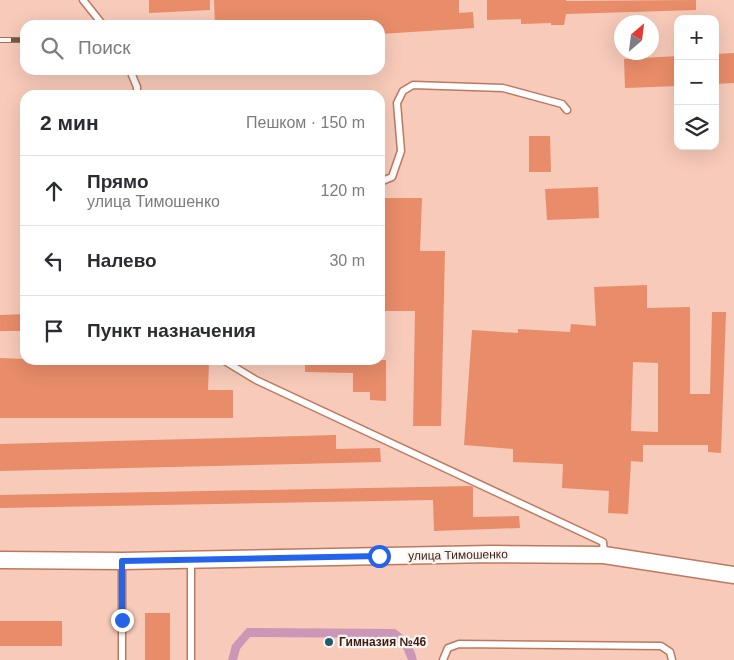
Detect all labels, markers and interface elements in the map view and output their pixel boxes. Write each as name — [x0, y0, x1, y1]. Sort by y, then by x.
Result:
north arrow — [614, 15, 659, 60]
map controls — [674, 15, 719, 150]
button: + — [674, 15, 719, 60]
search box — [20, 20, 385, 75]
icon: search — [38, 34, 66, 62]
text: Поиск — [78, 37, 131, 58]
button: − — [674, 60, 719, 105]
button: layers — [674, 105, 719, 150]
text: 2 мин — [40, 111, 99, 134]
text: Пешком · 150 m — [246, 114, 365, 131]
text: Прямо — [87, 171, 149, 192]
icon: ahead — [40, 177, 68, 205]
text: 120 m — [321, 182, 365, 199]
text: улица Тимошенко — [87, 193, 220, 210]
icon: left — [40, 247, 68, 275]
text: Налево — [87, 250, 157, 271]
text: 30 m — [329, 252, 365, 269]
icon: arrive — [40, 317, 68, 345]
text: Пункт назначения — [87, 320, 256, 341]
route start — [368, 545, 391, 568]
street label: улица Тимошенко — [408, 547, 508, 563]
route end — [111, 609, 134, 632]
place label: Гимназия №46 — [339, 635, 427, 649]
marker: Гимназия №46 — [323, 636, 335, 648]

